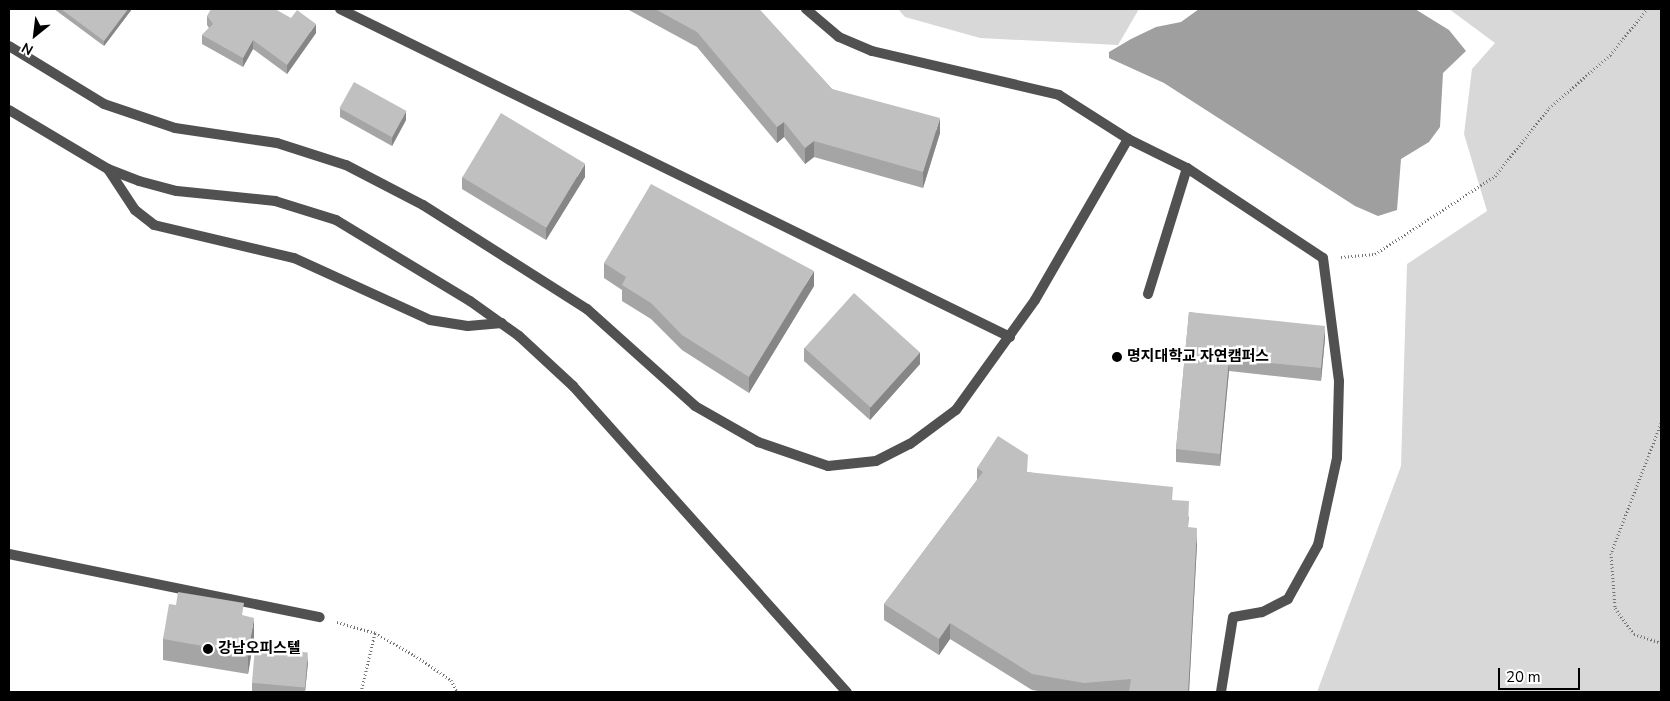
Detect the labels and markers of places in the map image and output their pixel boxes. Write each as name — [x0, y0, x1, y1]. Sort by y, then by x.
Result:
place label: 명지대학교 자연캠퍼스 — [1127, 348, 1269, 366]
marker: 명지대학교 자연캠퍼스 — [1111, 351, 1123, 363]
place label: 강남오피스텔 — [218, 640, 301, 658]
marker: 강남오피스텔 — [202, 643, 214, 655]

